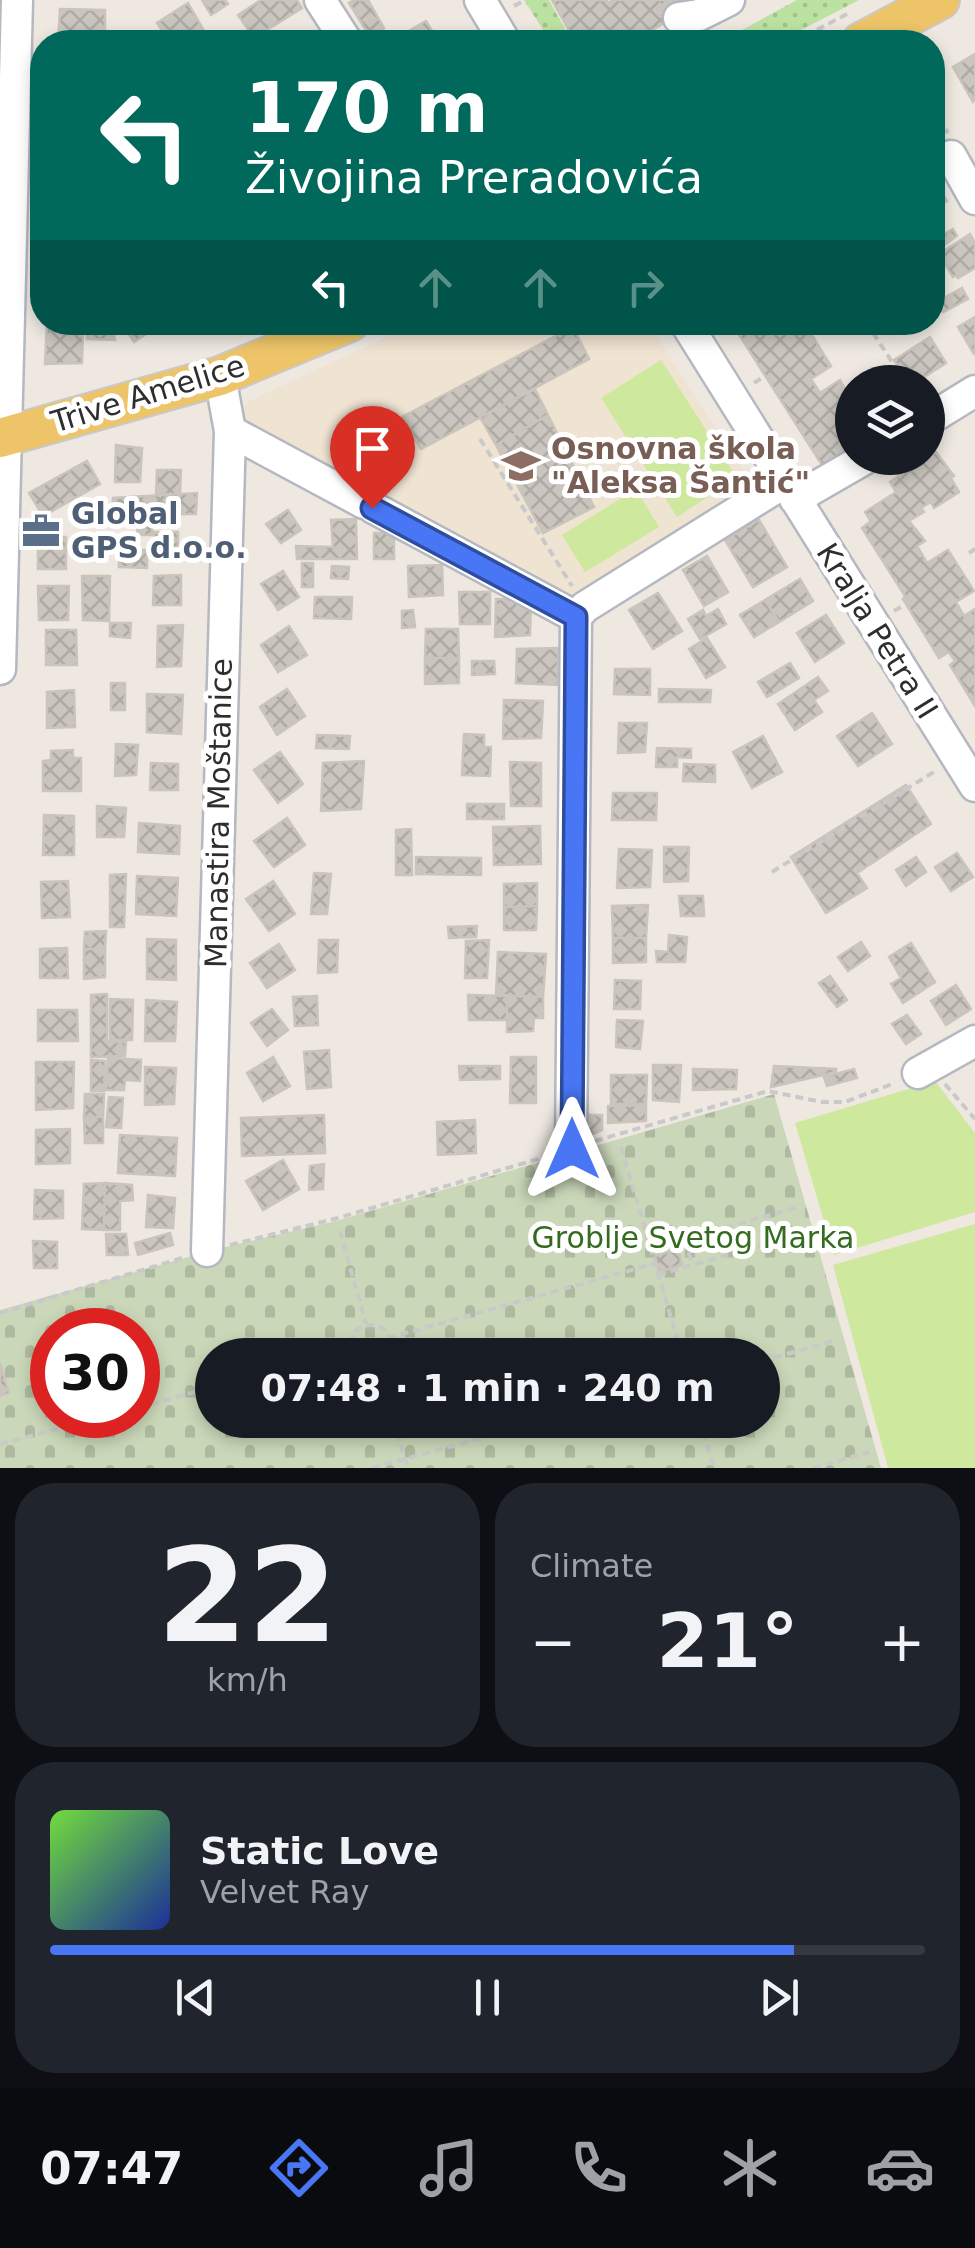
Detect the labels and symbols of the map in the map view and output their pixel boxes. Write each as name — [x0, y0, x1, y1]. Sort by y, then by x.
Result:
street label: Trive Amelice — [46, 348, 249, 440]
pin — [330, 406, 415, 509]
place label: Osnovna škola "Aleksa Šantić" — [551, 431, 810, 500]
school or university icon: Osnovna škola "Aleksa Šantić" — [500, 445, 542, 487]
place label: Global GPS d.o.o. — [71, 496, 247, 565]
office icon: Global GPS d.o.o. — [20, 510, 62, 552]
street label: Kralja Petra II — [810, 537, 945, 725]
street label: Manastira Moštanice — [198, 658, 239, 968]
position arrow — [520, 1097, 624, 1201]
park label: Groblje Svetog Marka — [532, 1220, 854, 1255]
speed limit sign: 30 — [30, 1308, 160, 1438]

